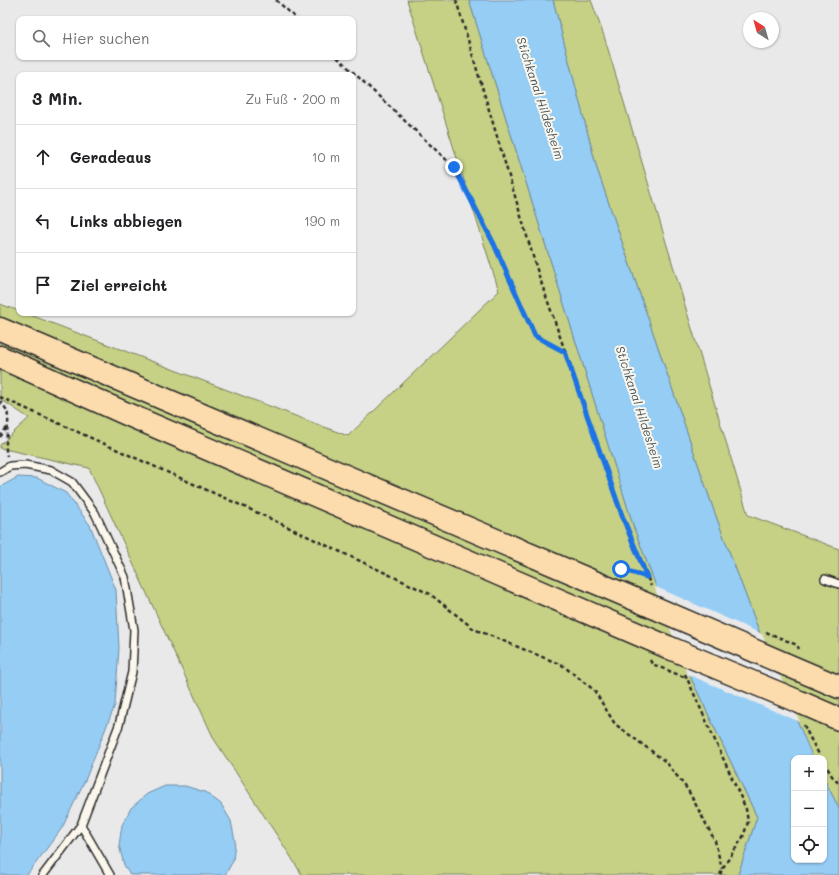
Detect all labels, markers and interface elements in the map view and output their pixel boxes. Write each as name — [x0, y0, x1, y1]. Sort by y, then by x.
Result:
north arrow — [743, 12, 779, 48]
search box — [16, 16, 356, 60]
icon: search — [30, 27, 52, 49]
text: Hier suchen — [62, 28, 149, 48]
water label: Stichkanal Hildesheim — [514, 35, 568, 161]
text: 3 Min. — [32, 87, 83, 109]
text: Zu Fuß · 200 m — [246, 90, 340, 107]
icon: ahead — [32, 146, 54, 168]
text: Geradeaus — [70, 147, 151, 167]
text: 10 m — [312, 148, 340, 165]
route end — [445, 158, 463, 176]
icon: left — [32, 210, 54, 232]
text: Links abbiegen — [70, 211, 182, 231]
text: 190 m — [304, 212, 340, 229]
icon: arrive — [32, 274, 54, 296]
text: Ziel erreicht — [70, 275, 167, 295]
water label: Stichkanal Hildesheim — [613, 344, 667, 470]
route start — [612, 560, 630, 578]
map controls — [791, 755, 827, 863]
button: + — [791, 755, 827, 791]
button: − — [791, 791, 827, 827]
button: locate — [791, 827, 827, 863]

